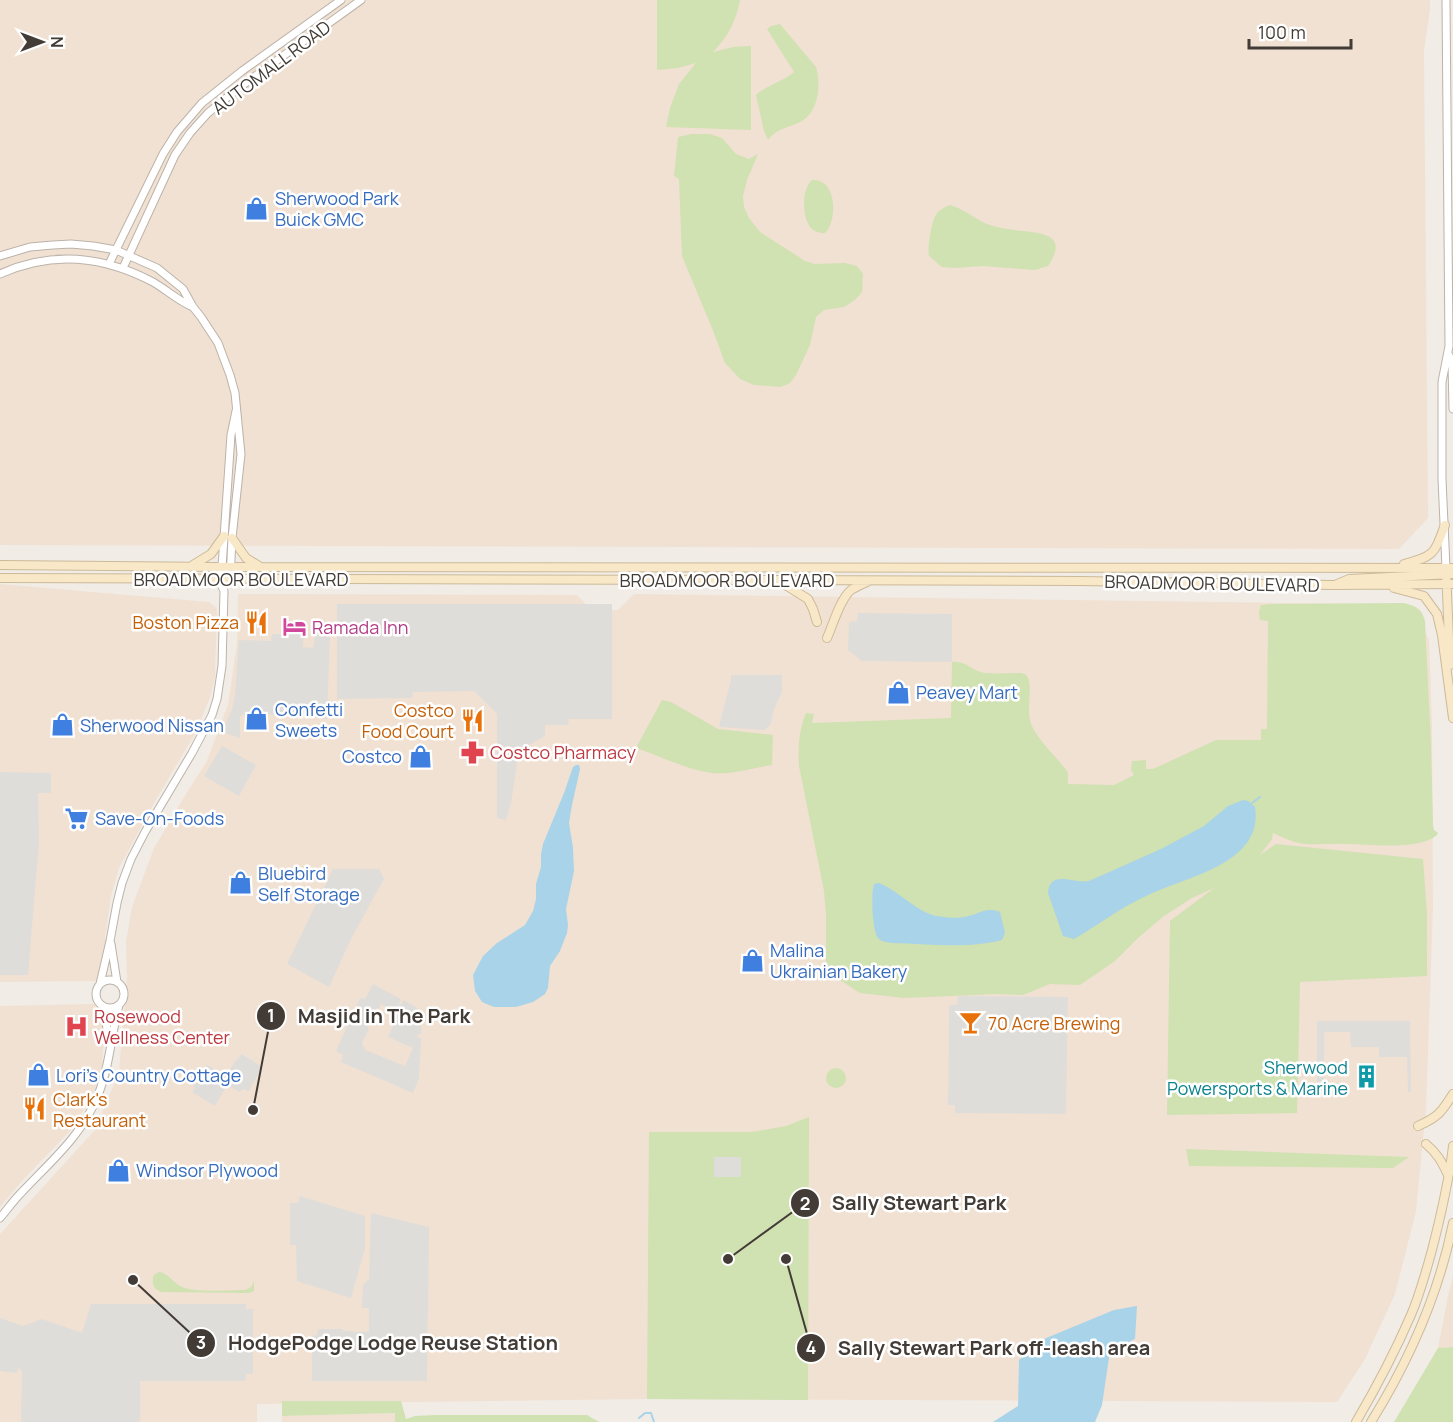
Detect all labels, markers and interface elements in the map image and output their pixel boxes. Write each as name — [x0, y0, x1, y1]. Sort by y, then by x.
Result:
north arrow — [12, 12, 72, 72]
scale bar — [1249, 12, 1351, 50]
street label: AUTOMALL ROAD — [207, 15, 335, 119]
text: 100 m — [1258, 20, 1306, 44]
text: N — [46, 36, 68, 48]
place label: Sherwood Park Buick GMC — [275, 186, 400, 231]
shop icon: Sherwood Park Buick GMC — [244, 195, 270, 221]
street label: BROADMOOR BOULEVARD — [133, 567, 349, 591]
street label: BROADMOOR BOULEVARD — [619, 568, 835, 592]
street label: BROADMOOR BOULEVARD — [1104, 569, 1320, 597]
restaurant icon: Boston Pizza — [244, 609, 270, 635]
place label: Boston Pizza — [133, 610, 239, 634]
hotel icon: Ramada Inn — [281, 614, 307, 640]
place label: Ramada Inn — [312, 615, 408, 639]
shop icon: Peavey Mart — [885, 679, 911, 705]
place label: Peavey Mart — [916, 680, 1018, 704]
place label: Confetti Sweets — [275, 697, 343, 742]
place label: Costco Food Court — [362, 698, 454, 743]
shop icon: Confetti Sweets — [244, 706, 270, 732]
restaurant icon: Costco Food Court — [459, 707, 485, 733]
shop icon: Sherwood Nissan — [49, 712, 75, 738]
place label: Sherwood Nissan — [80, 713, 224, 737]
pharmacy icon: Costco Pharmacy — [459, 739, 485, 765]
place label: Costco Pharmacy — [490, 740, 637, 764]
shop icon: Costco — [407, 743, 433, 769]
place label: Costco — [342, 744, 402, 768]
supermarket icon: Save-On-Foods — [64, 805, 90, 831]
place label: Save-On-Foods — [95, 806, 224, 830]
place label: Bluebird Self Storage — [258, 861, 360, 906]
shop icon: Bluebird Self Storage — [227, 870, 253, 896]
place label: Malina Ukrainian Bakery — [770, 938, 908, 983]
shop icon: Malina Ukrainian Bakery — [739, 947, 765, 973]
callout: Masjid in The Park — [256, 997, 482, 1035]
text: Masjid in The Park — [298, 1002, 472, 1029]
text: 1 — [267, 1003, 275, 1027]
place label: Rosewood Wellness Center — [94, 1004, 231, 1049]
bar icon: 70 Acre Brewing — [957, 1010, 983, 1036]
place label: 70 Acre Brewing — [988, 1011, 1120, 1035]
hospital icon: Rosewood Wellness Center — [63, 1013, 89, 1039]
place label: Sherwood Powersports & Marine — [1167, 1055, 1348, 1100]
shop icon: Lori's Country Cottage — [25, 1062, 51, 1088]
place label: Lori's Country Cottage — [56, 1063, 241, 1087]
building icon: Sherwood Powersports & Marine — [1353, 1064, 1379, 1090]
place label: Clark's Restaurant — [53, 1087, 146, 1132]
restaurant icon: Clark's Restaurant — [22, 1096, 48, 1122]
shop icon: Windsor Plywood — [105, 1157, 131, 1183]
place label: Windsor Plywood — [136, 1158, 278, 1182]
callout: Sally Stewart Park — [790, 1184, 1018, 1222]
text: Sally Stewart Park — [832, 1189, 1007, 1216]
text: 2 — [800, 1191, 810, 1215]
callout: HodgePodge Lodge Reuse Station — [186, 1324, 570, 1362]
text: HodgePodge Lodge Reuse Station — [228, 1329, 558, 1356]
callout: Sally Stewart Park off-leash area — [796, 1329, 1162, 1367]
text: 3 — [196, 1330, 206, 1354]
text: Sally Stewart Park off-leash area — [838, 1334, 1150, 1361]
text: 4 — [806, 1335, 817, 1359]

